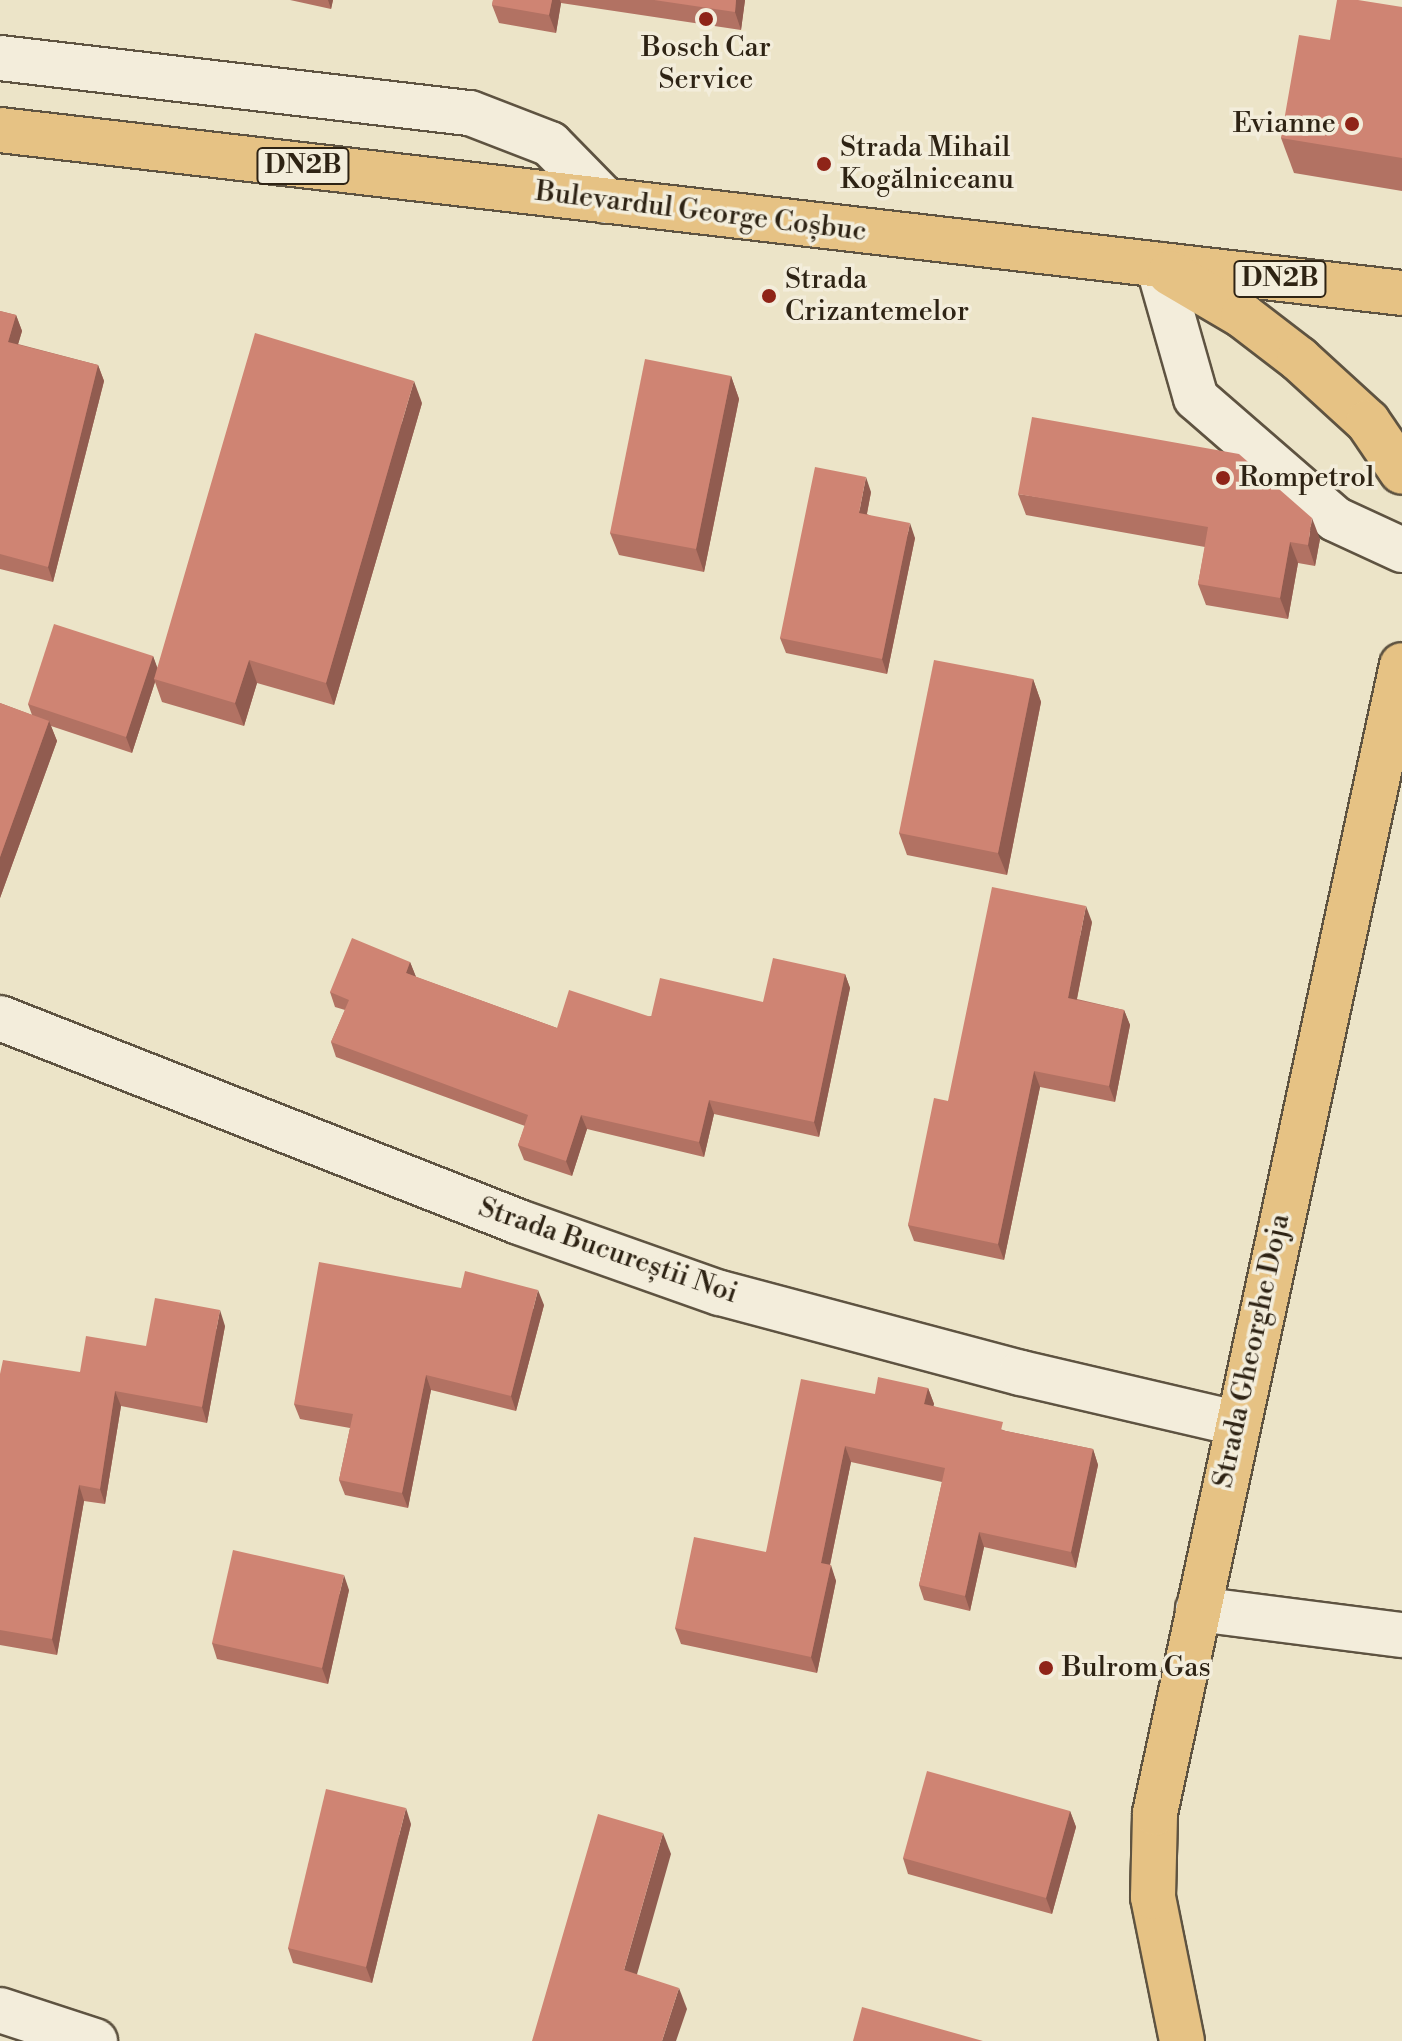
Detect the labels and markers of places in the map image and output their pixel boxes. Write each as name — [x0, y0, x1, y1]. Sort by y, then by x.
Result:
marker: Bosch Car Service — [697, 10, 715, 28]
place label: Bosch Car Service — [641, 31, 771, 97]
place label: Evianne — [1233, 107, 1336, 141]
marker: Evianne — [1343, 115, 1361, 133]
place label: Strada Mihail Kogălniceanu — [840, 131, 1014, 197]
marker: Strada Mihail Kogălniceanu — [815, 155, 833, 173]
place label: Strada Crizantemelor — [785, 263, 969, 329]
marker: Strada Crizantemelor — [760, 287, 778, 305]
place label: Rompetrol — [1239, 461, 1374, 495]
marker: Rompetrol — [1214, 469, 1232, 487]
place label: Bulrom Gas — [1062, 1651, 1211, 1685]
marker: Bulrom Gas — [1037, 1659, 1055, 1677]

